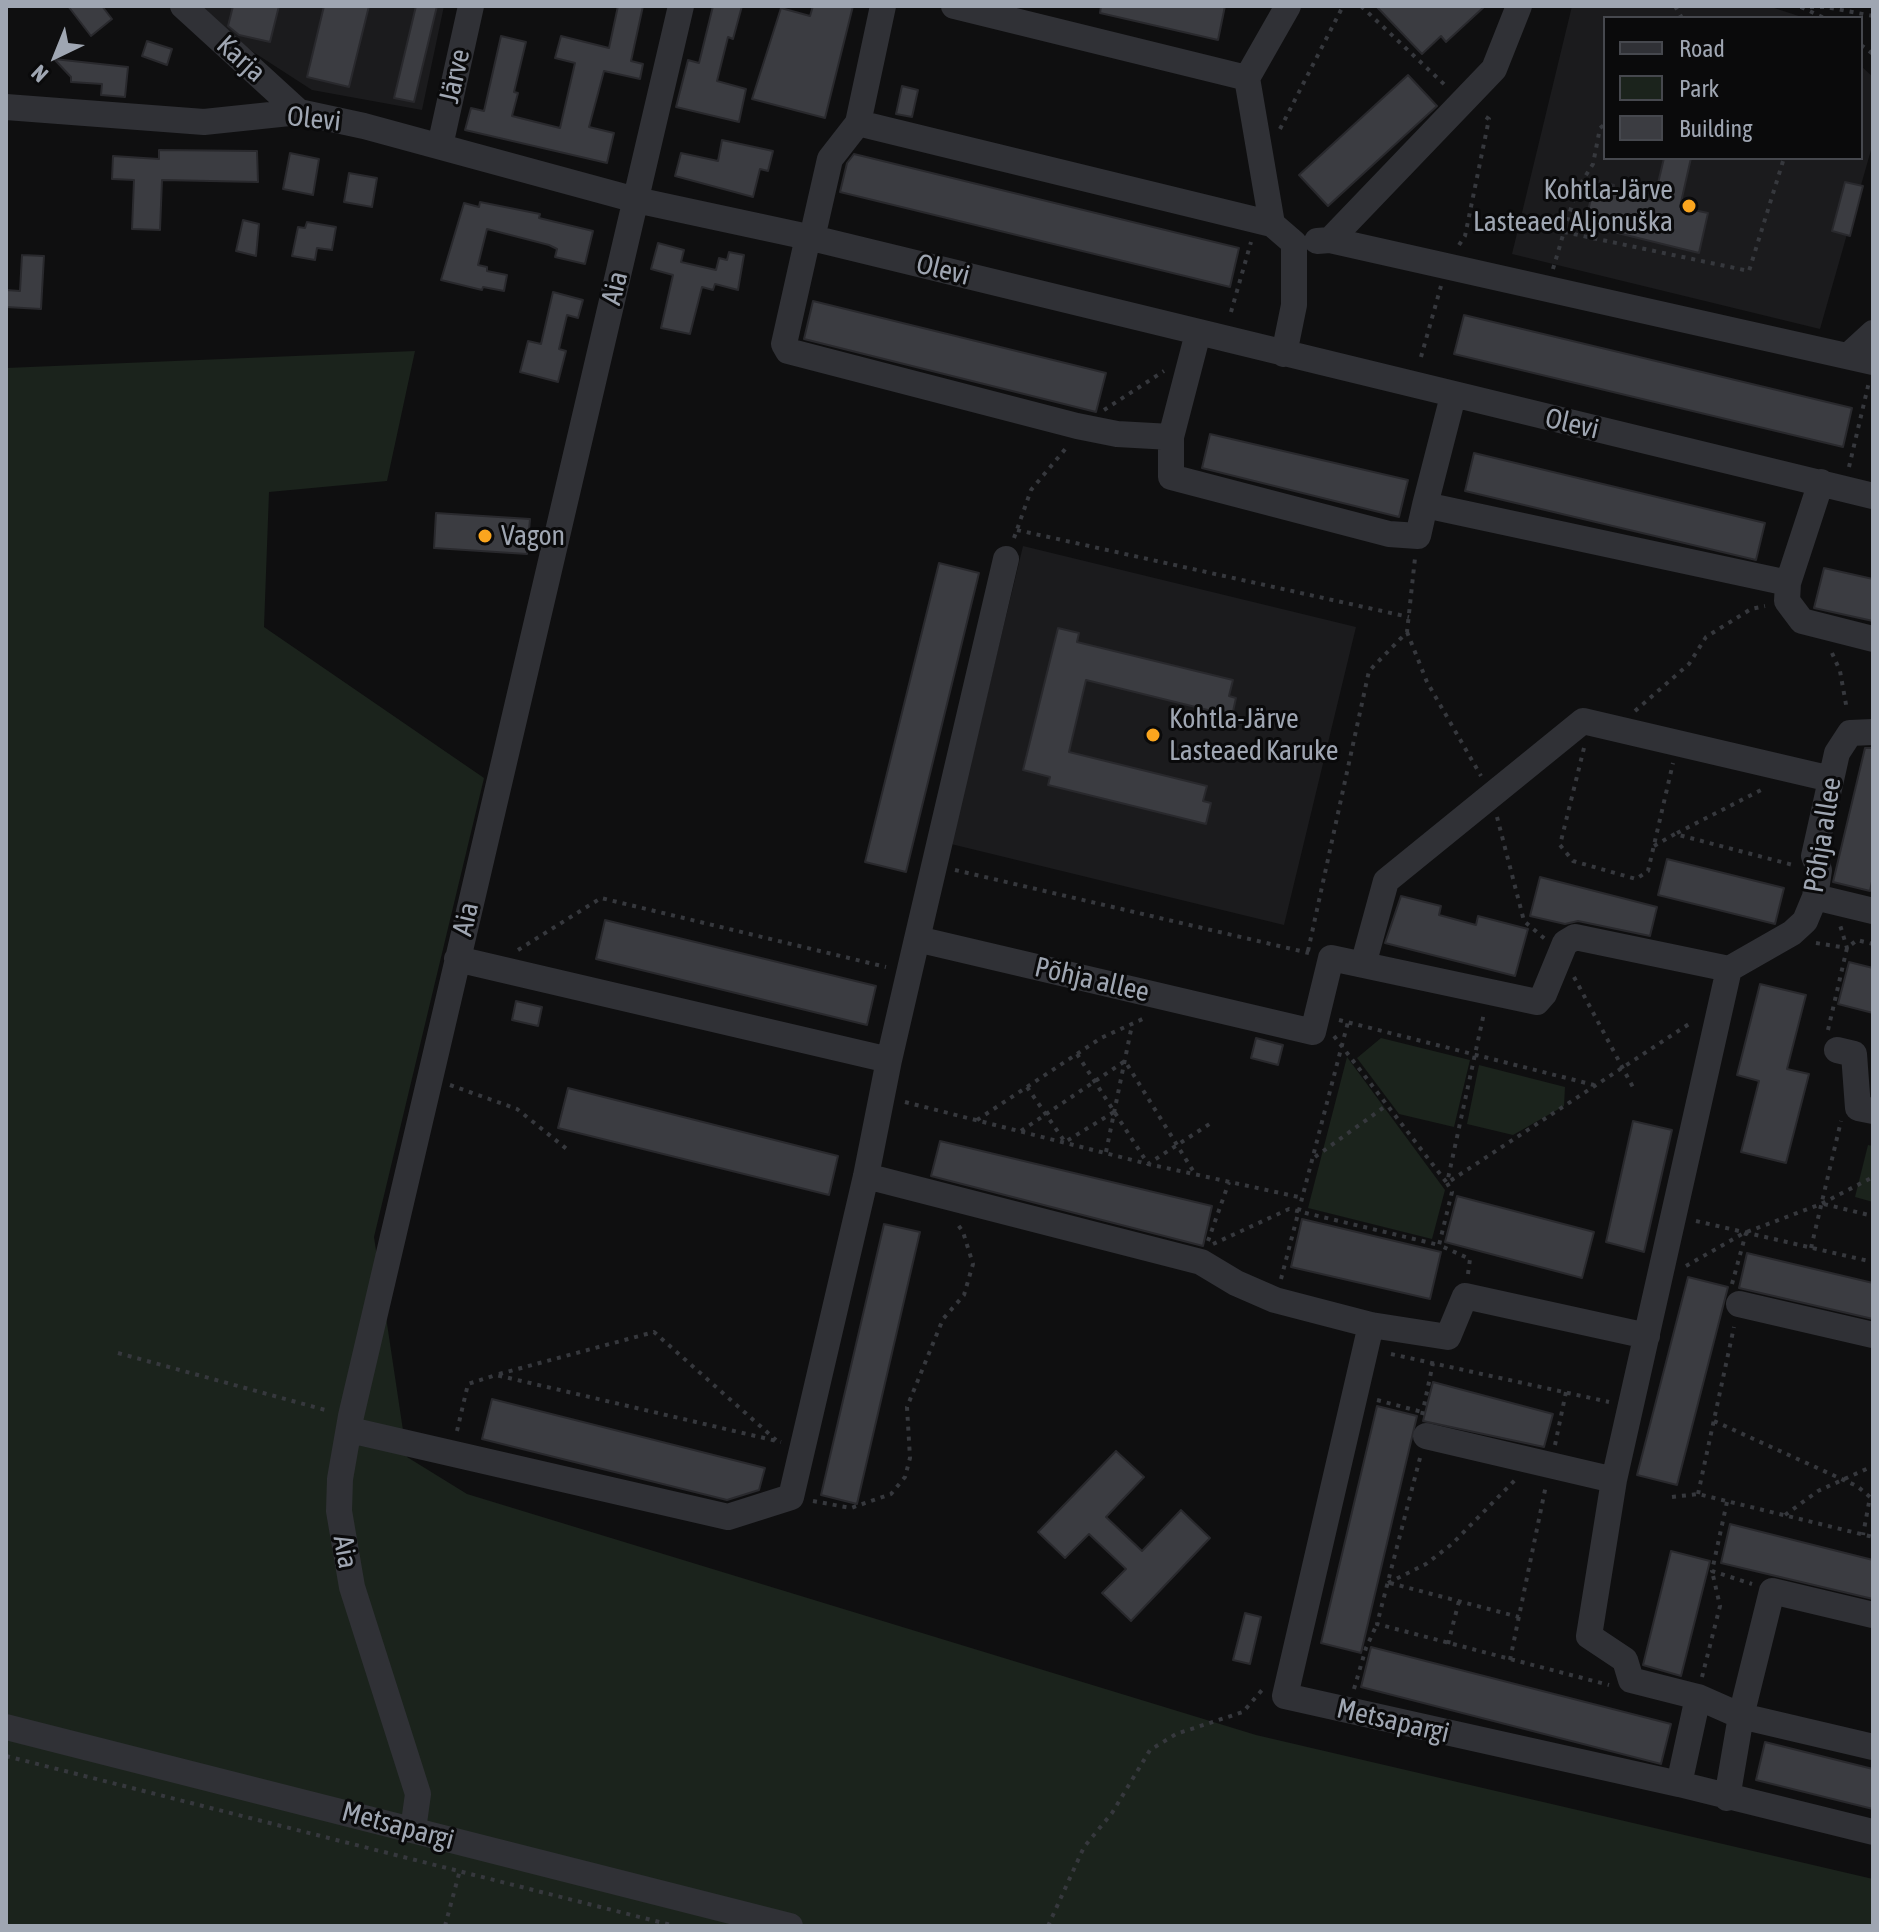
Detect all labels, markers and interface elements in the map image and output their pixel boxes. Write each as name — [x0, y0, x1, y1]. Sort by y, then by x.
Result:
north arrow — [16, 16, 96, 96]
legend — [1603, 16, 1863, 160]
street label: Karja — [210, 28, 272, 90]
text: Road — [1679, 35, 1725, 62]
street label: Järve — [433, 46, 477, 106]
text: N — [26, 60, 53, 87]
text: Park — [1679, 75, 1719, 102]
street label: Olevi — [285, 99, 343, 139]
text: Building — [1679, 115, 1752, 142]
place label: Kohtla-Järve Lasteaed Aljonuška — [1473, 173, 1673, 239]
marker: Kohtla-Järve Lasteaed Aljonuška — [1680, 197, 1698, 215]
street label: Olevi — [913, 247, 973, 293]
street label: Aia — [595, 268, 635, 308]
street label: Olevi — [1542, 402, 1602, 446]
place label: Vagon — [501, 519, 565, 553]
marker: Vagon — [476, 527, 494, 545]
place label: Kohtla-Järve Lasteaed Karuke — [1169, 702, 1338, 768]
marker: Kohtla-Järve Lasteaed Karuke — [1144, 726, 1162, 744]
street label: Põhja allee — [1797, 775, 1849, 895]
street label: Aia — [446, 899, 486, 939]
street label: Põhja allee — [1032, 951, 1152, 1009]
street label: Aia — [326, 1533, 364, 1571]
street label: Metsapargi — [1333, 1692, 1453, 1750]
street label: Metsapargi — [338, 1795, 458, 1857]

